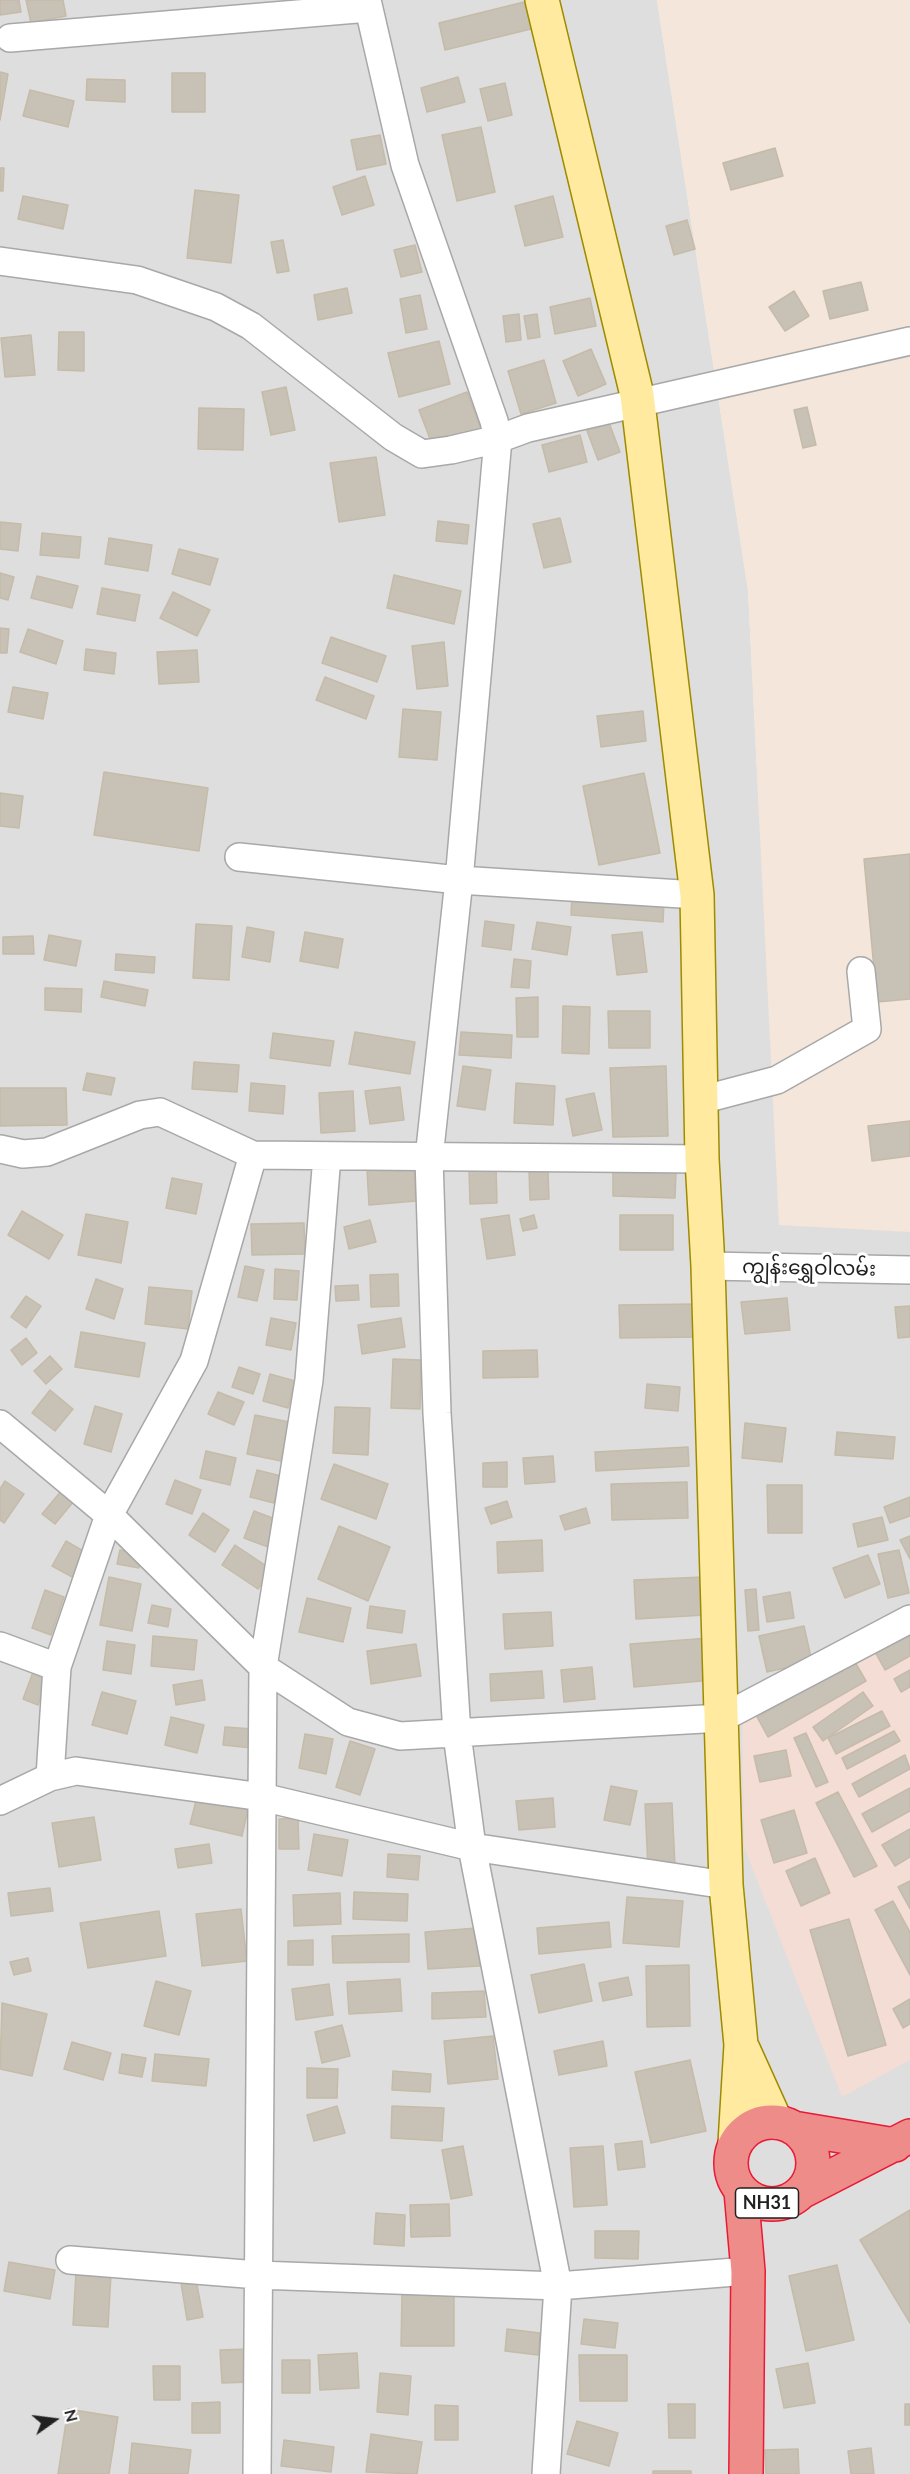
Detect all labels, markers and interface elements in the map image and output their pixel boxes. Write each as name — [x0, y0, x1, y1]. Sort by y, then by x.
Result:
street label: ကျွန်းရွှေဝါလမ်း — [742, 1255, 876, 1281]
road number: NH31 — [736, 2188, 798, 2218]
north arrow — [24, 2390, 84, 2450]
text: N — [61, 2407, 83, 2424]

